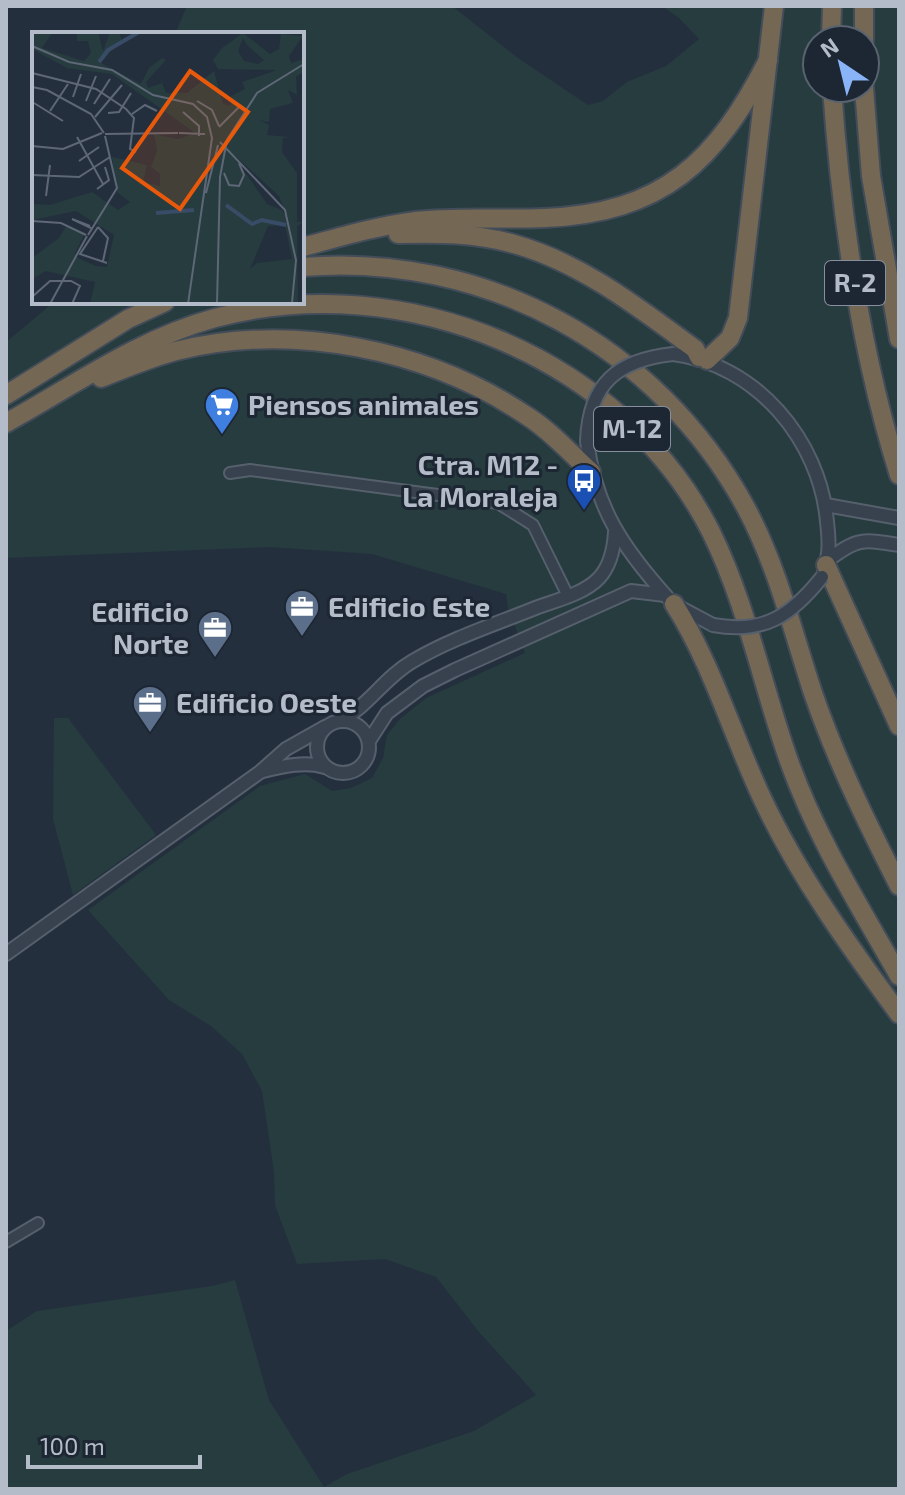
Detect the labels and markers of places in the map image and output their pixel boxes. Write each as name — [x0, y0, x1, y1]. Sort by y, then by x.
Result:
supermarket icon: Piensos animales — [203, 386, 241, 436]
place label: Piensos animales — [248, 387, 479, 421]
place label: Ctra. M12 - La Moraleja — [402, 447, 558, 513]
bus stop icon: Ctra. M12 - La Moraleja — [565, 462, 603, 512]
office icon: Edificio Este — [283, 588, 321, 638]
place label: Edificio Este — [328, 589, 490, 623]
place label: Edificio Norte — [91, 594, 189, 660]
office icon: Edificio Norte — [196, 609, 234, 659]
office icon: Edificio Oeste — [131, 684, 169, 734]
place label: Edificio Oeste — [176, 685, 357, 719]

